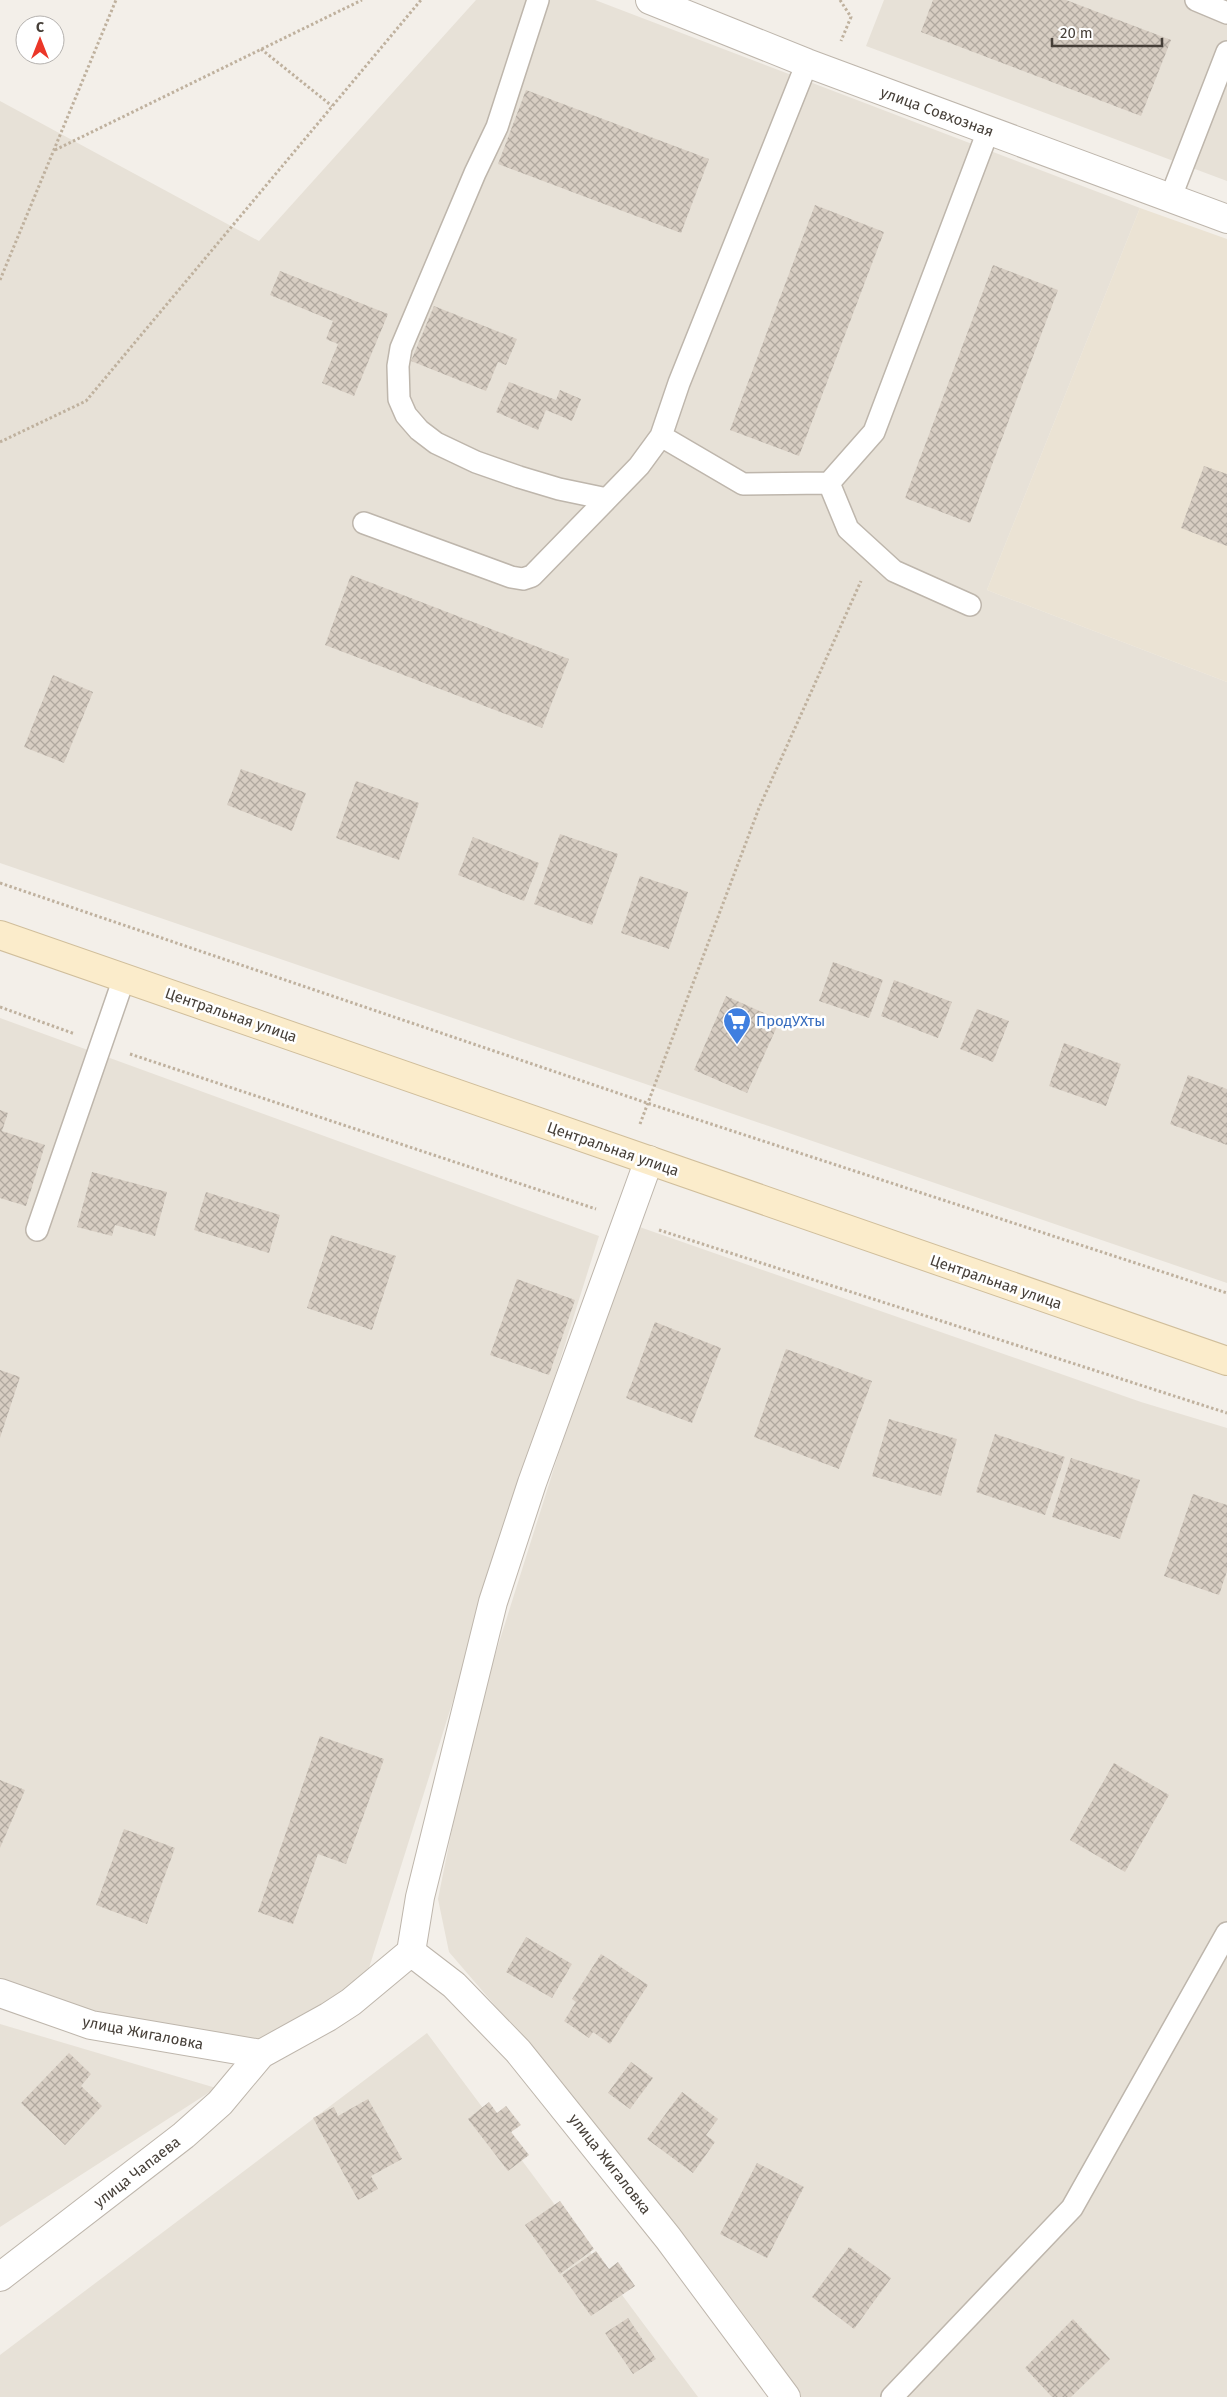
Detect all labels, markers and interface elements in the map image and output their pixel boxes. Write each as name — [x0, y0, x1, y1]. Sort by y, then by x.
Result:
north arrow — [15, 15, 65, 65]
scale bar — [1052, 15, 1162, 47]
text: С — [36, 19, 44, 36]
text: 20 m — [1060, 24, 1093, 42]
street label: улица Совхозная — [878, 83, 996, 141]
street label: Центральная улица — [163, 984, 299, 1046]
supermarket icon: ПродУХты — [722, 1006, 752, 1045]
place label: ПродУХты — [756, 1012, 825, 1030]
street label: Центральная улица — [545, 1118, 681, 1180]
street label: Центральная улица — [928, 1251, 1064, 1313]
street label: улица Жигаловка — [81, 2012, 205, 2054]
street label: улица Жигаловка — [565, 2110, 655, 2218]
street label: улица Чапаева — [90, 2133, 184, 2211]

